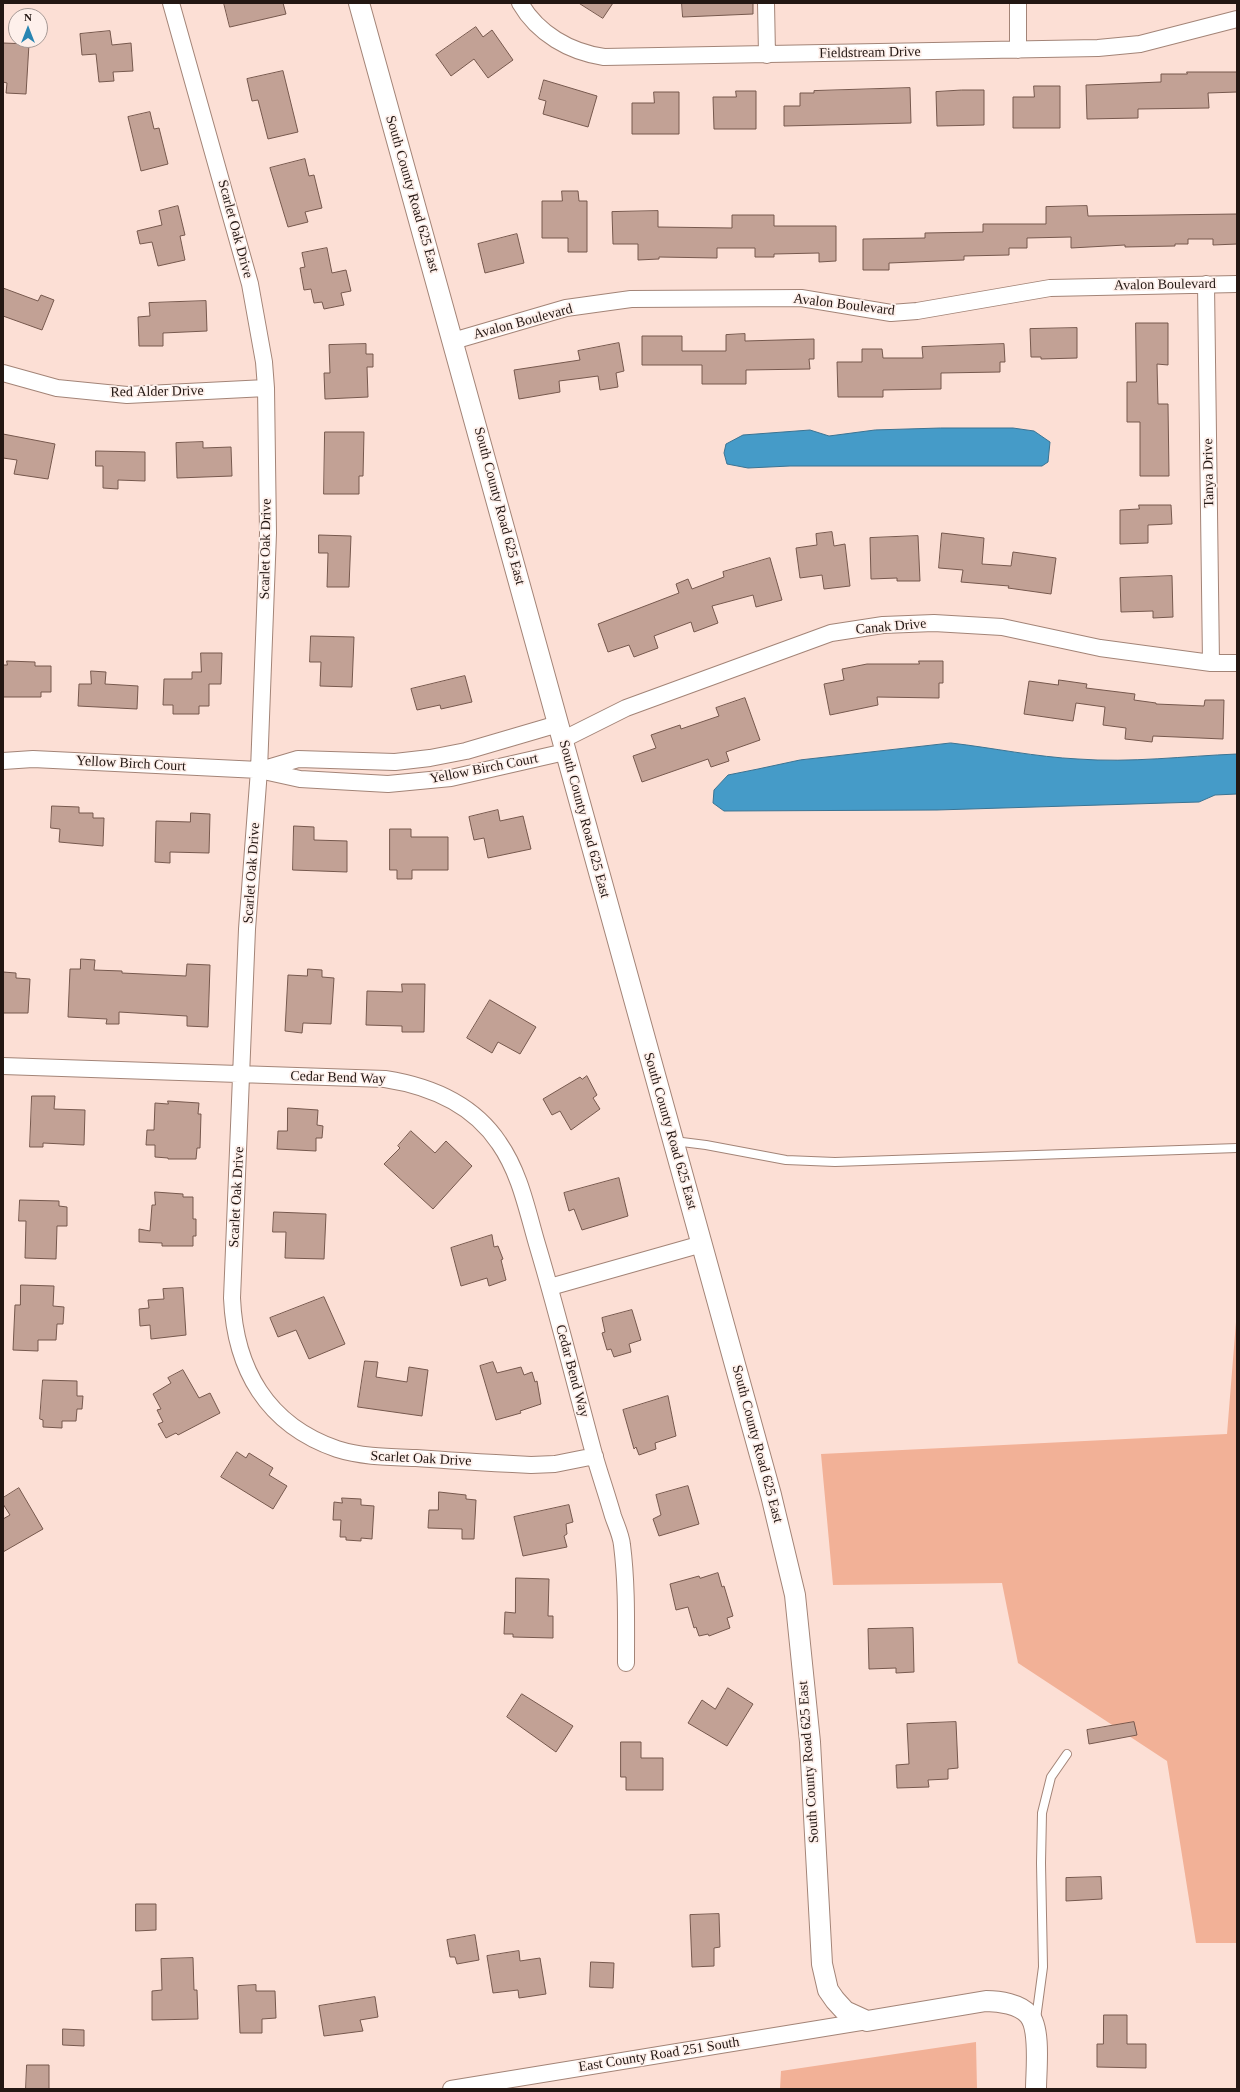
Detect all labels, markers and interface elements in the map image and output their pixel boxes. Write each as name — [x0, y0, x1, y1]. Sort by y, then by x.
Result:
north arrow — [8, 8, 48, 48]
text: N — [24, 11, 32, 23]
street label: Fieldstream Drive — [819, 44, 921, 62]
street label: South County Road 625 East — [382, 114, 442, 274]
street label: Scarlet Oak Drive — [214, 178, 256, 280]
street label: Avalon Boulevard — [1114, 276, 1216, 294]
street label: Avalon Boulevard — [792, 290, 896, 320]
street label: Avalon Boulevard — [472, 301, 574, 343]
street label: Red Alder Drive — [110, 383, 204, 401]
street label: South County Road 625 East — [470, 425, 528, 587]
street label: Tanya Drive — [1200, 438, 1218, 508]
street label: Scarlet Oak Drive — [257, 498, 275, 600]
street label: Canak Drive — [855, 616, 927, 638]
street label: South County Road 625 East — [555, 738, 613, 900]
street label: Yellow Birch Court — [429, 750, 539, 788]
street label: Yellow Birch Court — [76, 753, 186, 775]
street label: Scarlet Oak Drive — [240, 822, 264, 924]
street label: South County Road 625 East — [640, 1051, 700, 1211]
street label: Cedar Bend Way — [290, 1068, 386, 1088]
street label: Scarlet Oak Drive — [226, 1146, 248, 1248]
street label: Cedar Bend Way — [552, 1323, 592, 1419]
street label: South County Road 625 East — [728, 1363, 786, 1525]
street label: Scarlet Oak Drive — [370, 1448, 472, 1470]
street label: South County Road 625 East — [795, 1680, 823, 1844]
street label: East County Road 251 South — [577, 2034, 741, 2076]

